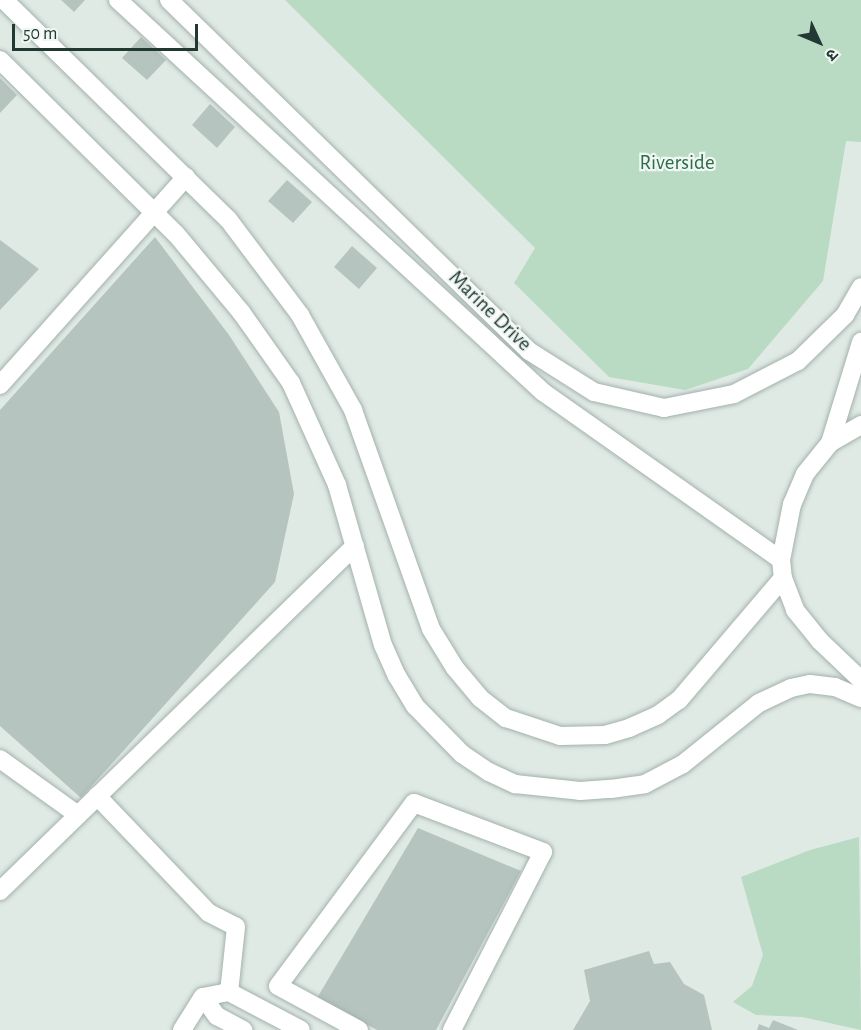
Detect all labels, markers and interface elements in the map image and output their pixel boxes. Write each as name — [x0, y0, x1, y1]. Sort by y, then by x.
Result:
scale bar — [15, 12, 201, 50]
north arrow — [789, 12, 849, 72]
text: 50 m — [23, 25, 57, 43]
text: उ — [823, 46, 841, 63]
park label: Riverside — [639, 150, 715, 176]
street label: Marine Drive — [443, 265, 537, 357]

